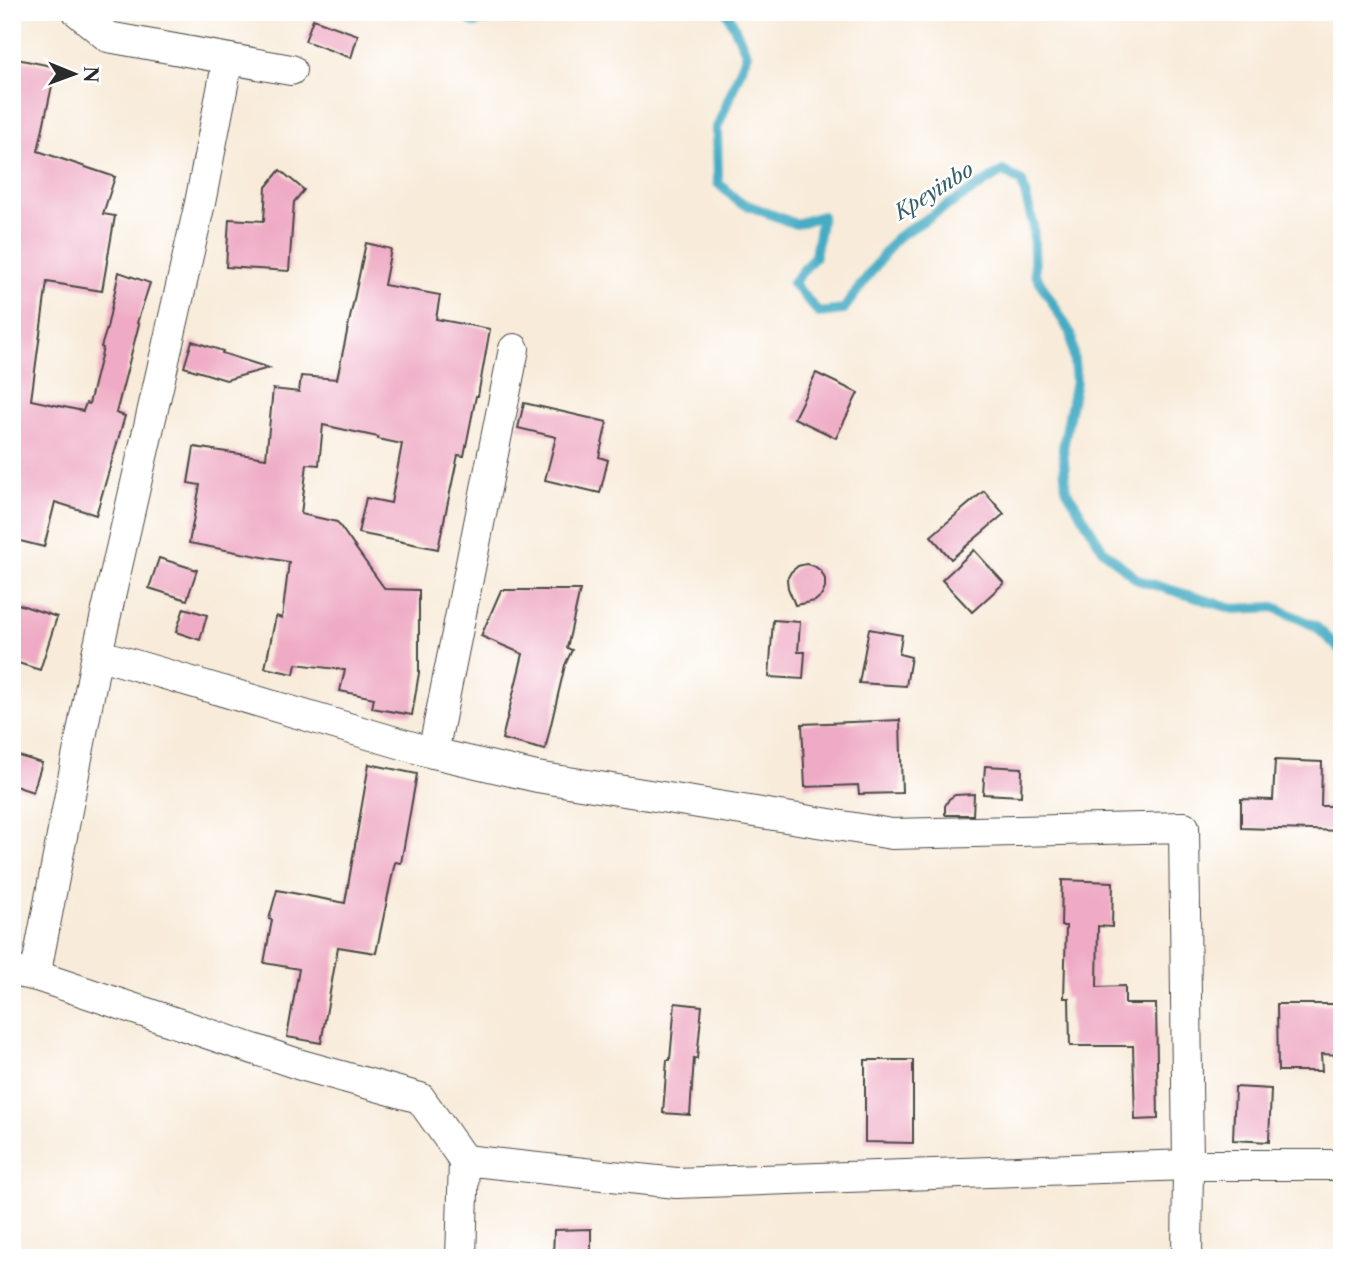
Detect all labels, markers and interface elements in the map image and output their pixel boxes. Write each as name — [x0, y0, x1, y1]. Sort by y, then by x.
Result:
north arrow — [38, 38, 108, 108]
text: N — [79, 66, 102, 83]
water label: Kpeyinbo — [888, 156, 978, 226]

